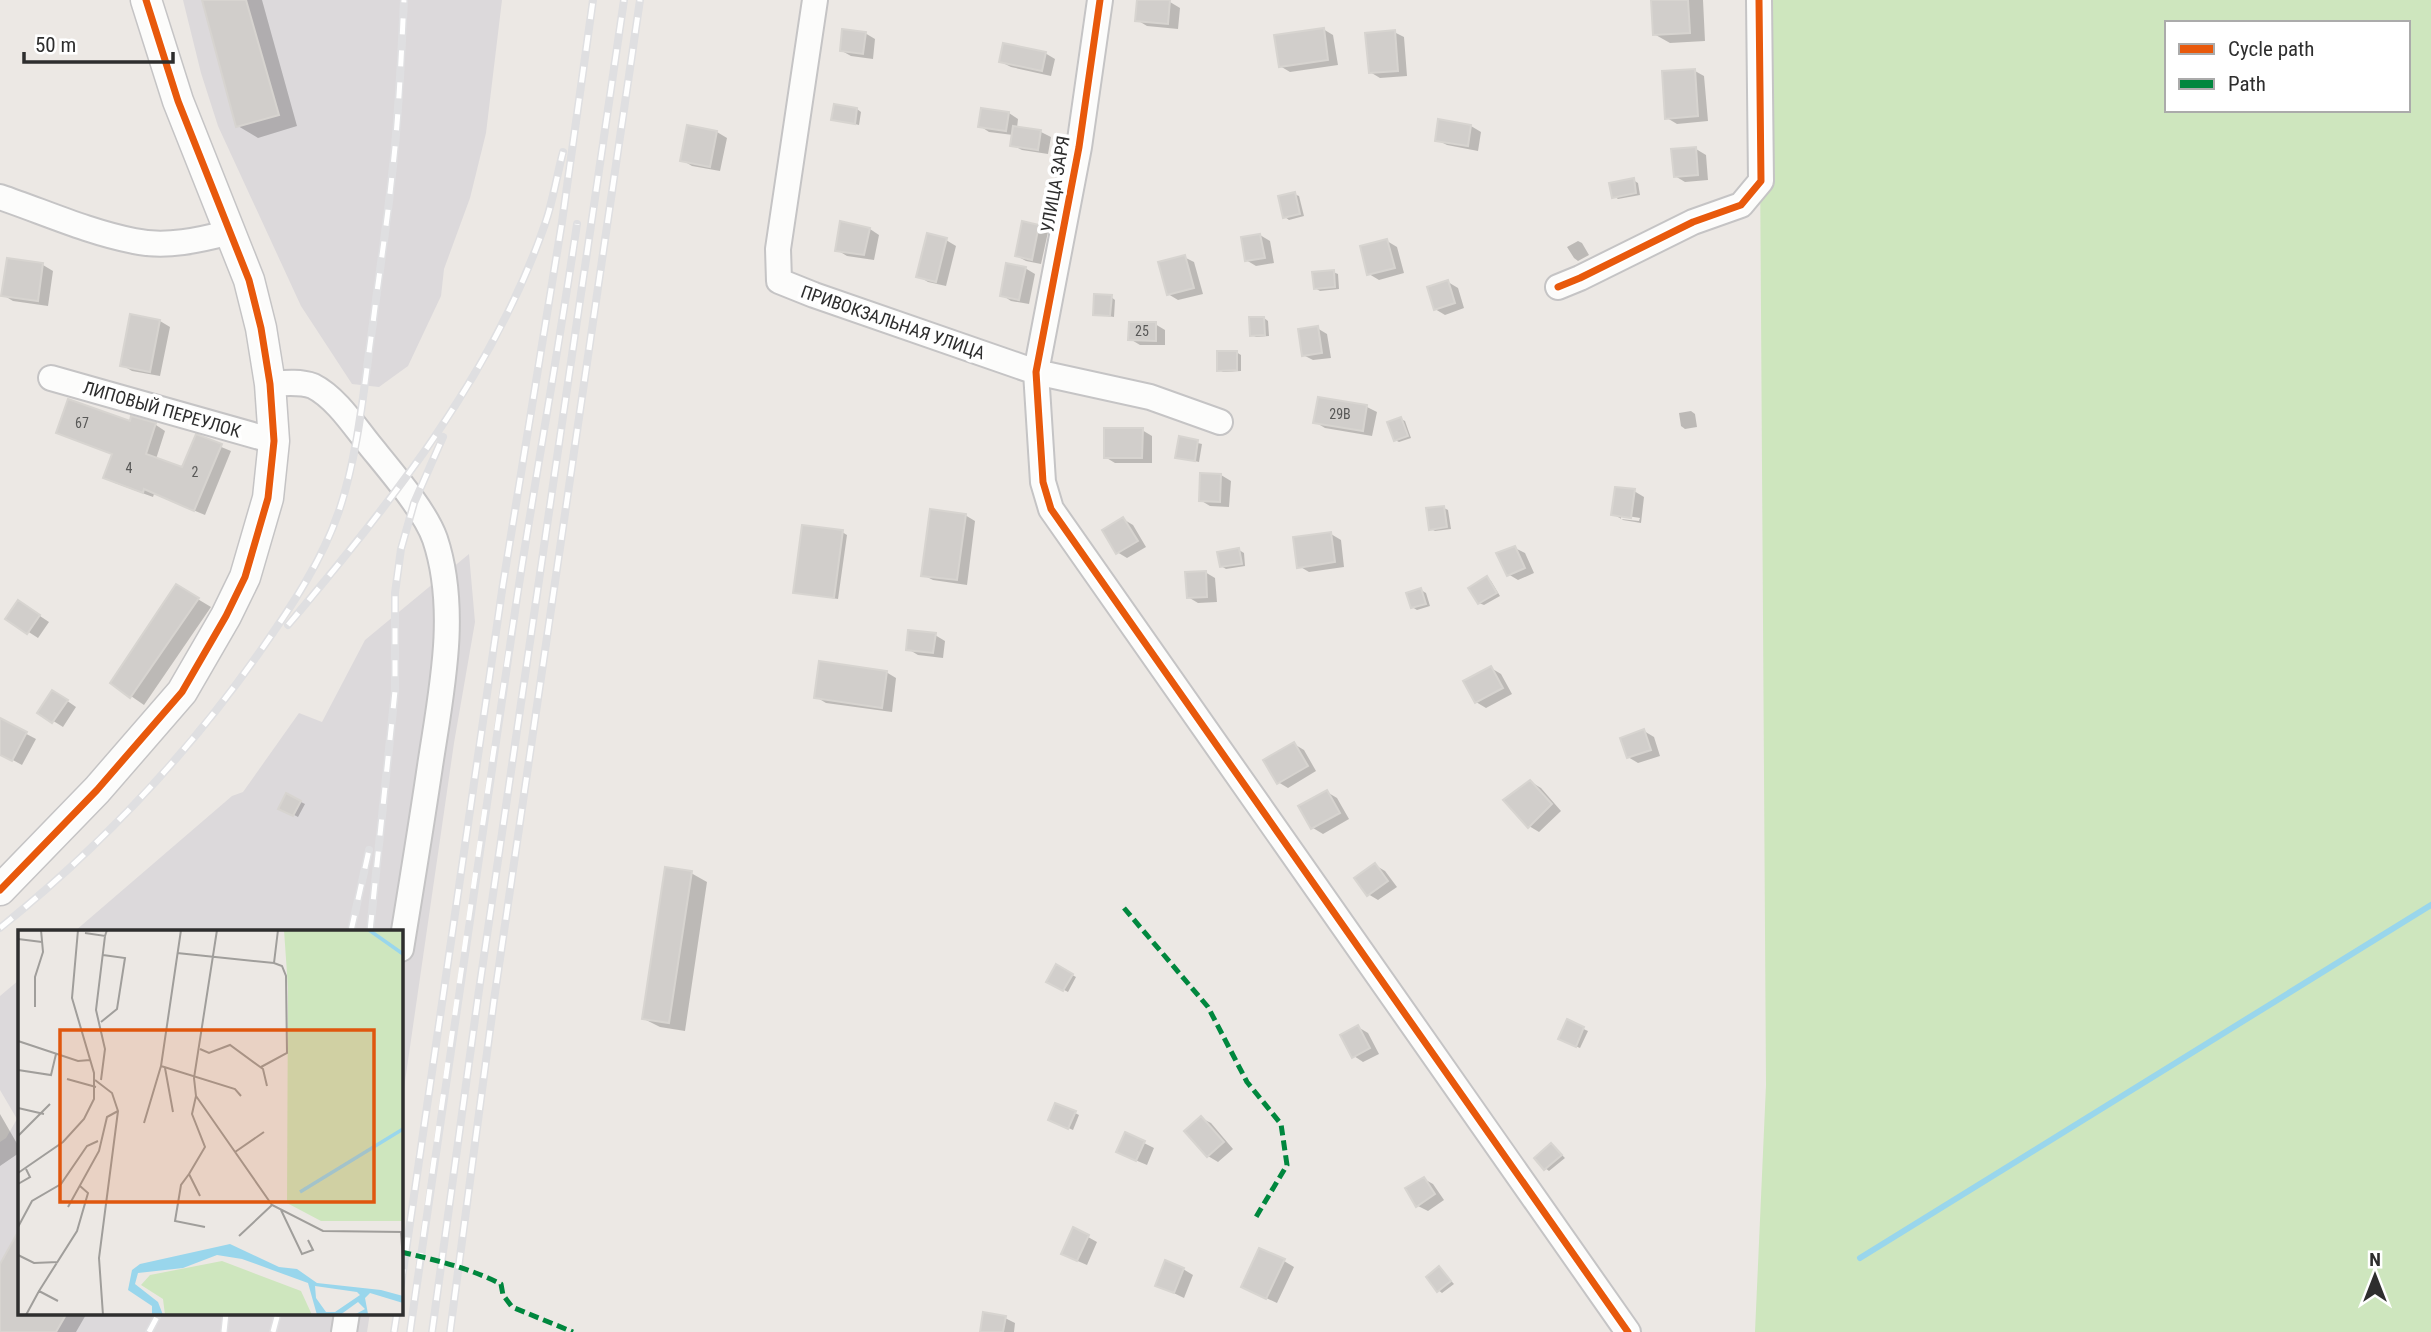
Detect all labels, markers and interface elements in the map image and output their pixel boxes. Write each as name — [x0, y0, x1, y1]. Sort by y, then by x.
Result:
scale bar — [24, 21, 173, 65]
legend — [2165, 21, 2410, 112]
text: 50 m — [35, 33, 76, 57]
text: Cycle path — [2228, 37, 2314, 61]
text: Path — [2228, 72, 2266, 96]
street label: УЛИЦА ЗАРЯ — [1036, 134, 1074, 234]
street label: ПРИВОКЗАЛЬНАЯ УЛИЦА — [798, 281, 988, 364]
house number: 25 — [1135, 323, 1149, 339]
street label: ЛИПОВЫЙ ПЕРЕУЛОК — [81, 376, 243, 442]
house number: 29В — [1329, 406, 1351, 422]
house number: 67 — [75, 415, 89, 431]
house number: 4 — [126, 460, 133, 476]
house number: 2 — [192, 464, 199, 480]
inset map — [18, 930, 402, 1314]
north arrow — [2340, 1241, 2410, 1311]
text: N — [2369, 1248, 2381, 1271]

